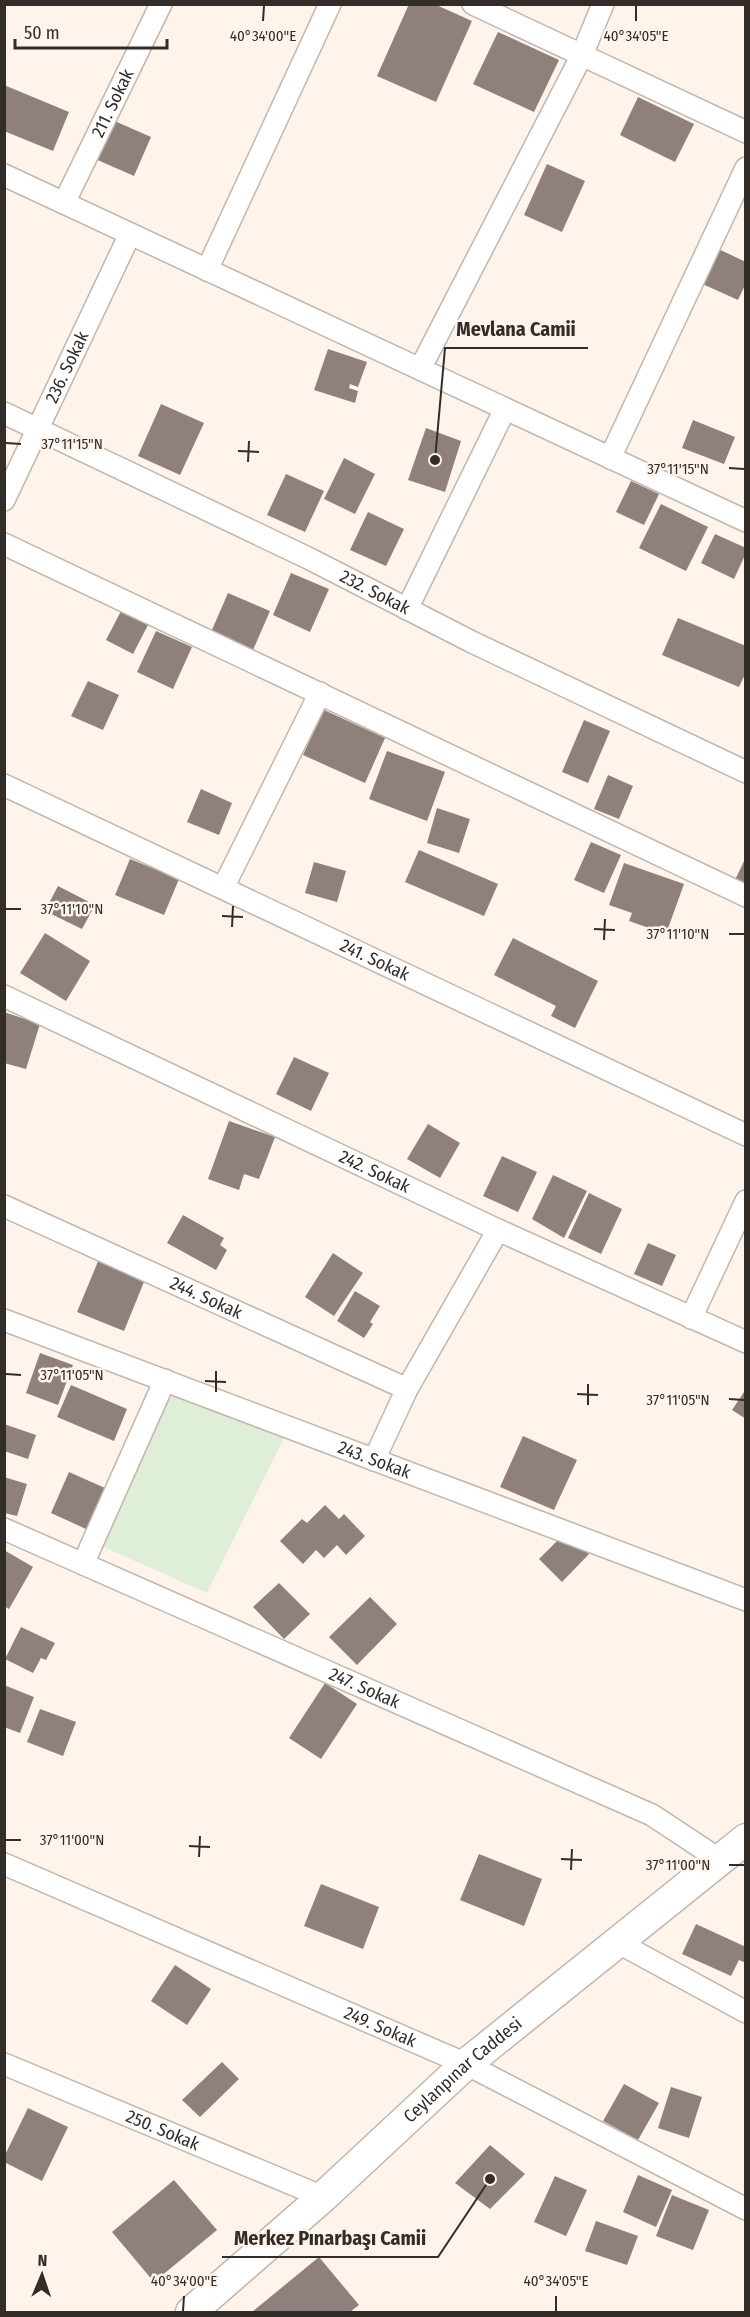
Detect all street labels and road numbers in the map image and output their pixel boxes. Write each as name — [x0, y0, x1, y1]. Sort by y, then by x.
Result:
street label: 211. Sokak — [87, 65, 139, 141]
street label: 236. Sokak — [41, 327, 94, 407]
street label: 232. Sokak — [336, 565, 414, 620]
street label: 241. Sokak — [337, 934, 414, 986]
street label: 242. Sokak — [336, 1145, 414, 1198]
street label: 244. Sokak — [167, 1272, 246, 1324]
street label: 243. Sokak — [335, 1436, 414, 1484]
street label: 247. Sokak — [326, 1663, 404, 1714]
street label: 249. Sokak — [341, 2002, 420, 2052]
street label: Ceylanpınar Caddesi — [399, 2012, 526, 2127]
street label: 250. Sokak — [123, 2105, 203, 2155]

